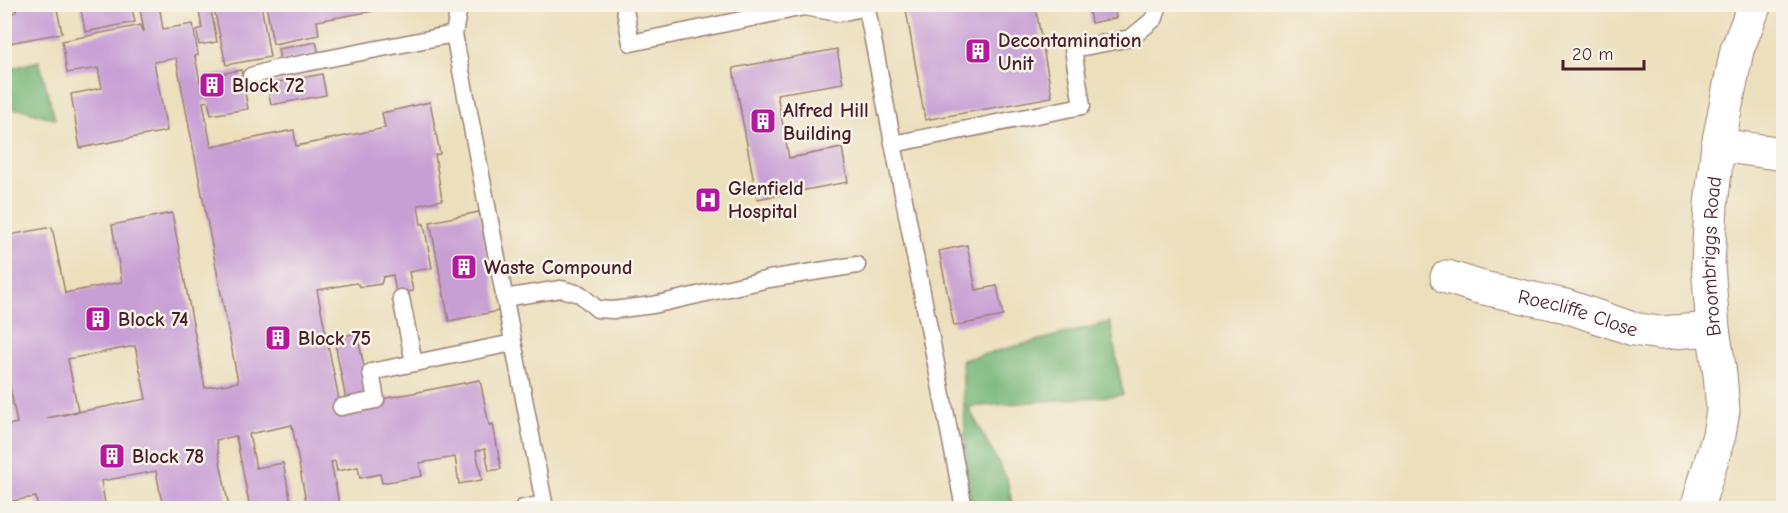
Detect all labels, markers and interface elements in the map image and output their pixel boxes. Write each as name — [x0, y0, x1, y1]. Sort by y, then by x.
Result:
place label: Decontamination Unit — [998, 29, 1142, 75]
scale bar — [1563, 33, 1644, 71]
building icon: Decontamination Unit — [963, 36, 993, 66]
text: 20 m — [1572, 44, 1613, 65]
building icon: Block 72 — [197, 70, 227, 100]
place label: Block 72 — [232, 74, 305, 97]
place label: Alfred Hill Building — [783, 99, 869, 145]
building icon: Alfred Hill Building — [748, 106, 778, 136]
street label: Broombriggs Road — [1697, 175, 1726, 338]
place label: Glenfield Hospital — [728, 177, 804, 223]
hospital icon: Glenfield Hospital — [693, 185, 723, 215]
building icon: Waste Compound — [449, 252, 479, 282]
place label: Waste Compound — [484, 256, 632, 279]
street label: Roecliffe Close — [1516, 285, 1641, 342]
building icon: Block 74 — [83, 304, 113, 334]
place label: Block 74 — [118, 308, 188, 331]
building icon: Block 75 — [263, 323, 293, 353]
place label: Block 75 — [298, 327, 371, 350]
building icon: Block 78 — [97, 441, 127, 471]
place label: Block 78 — [132, 445, 204, 468]

